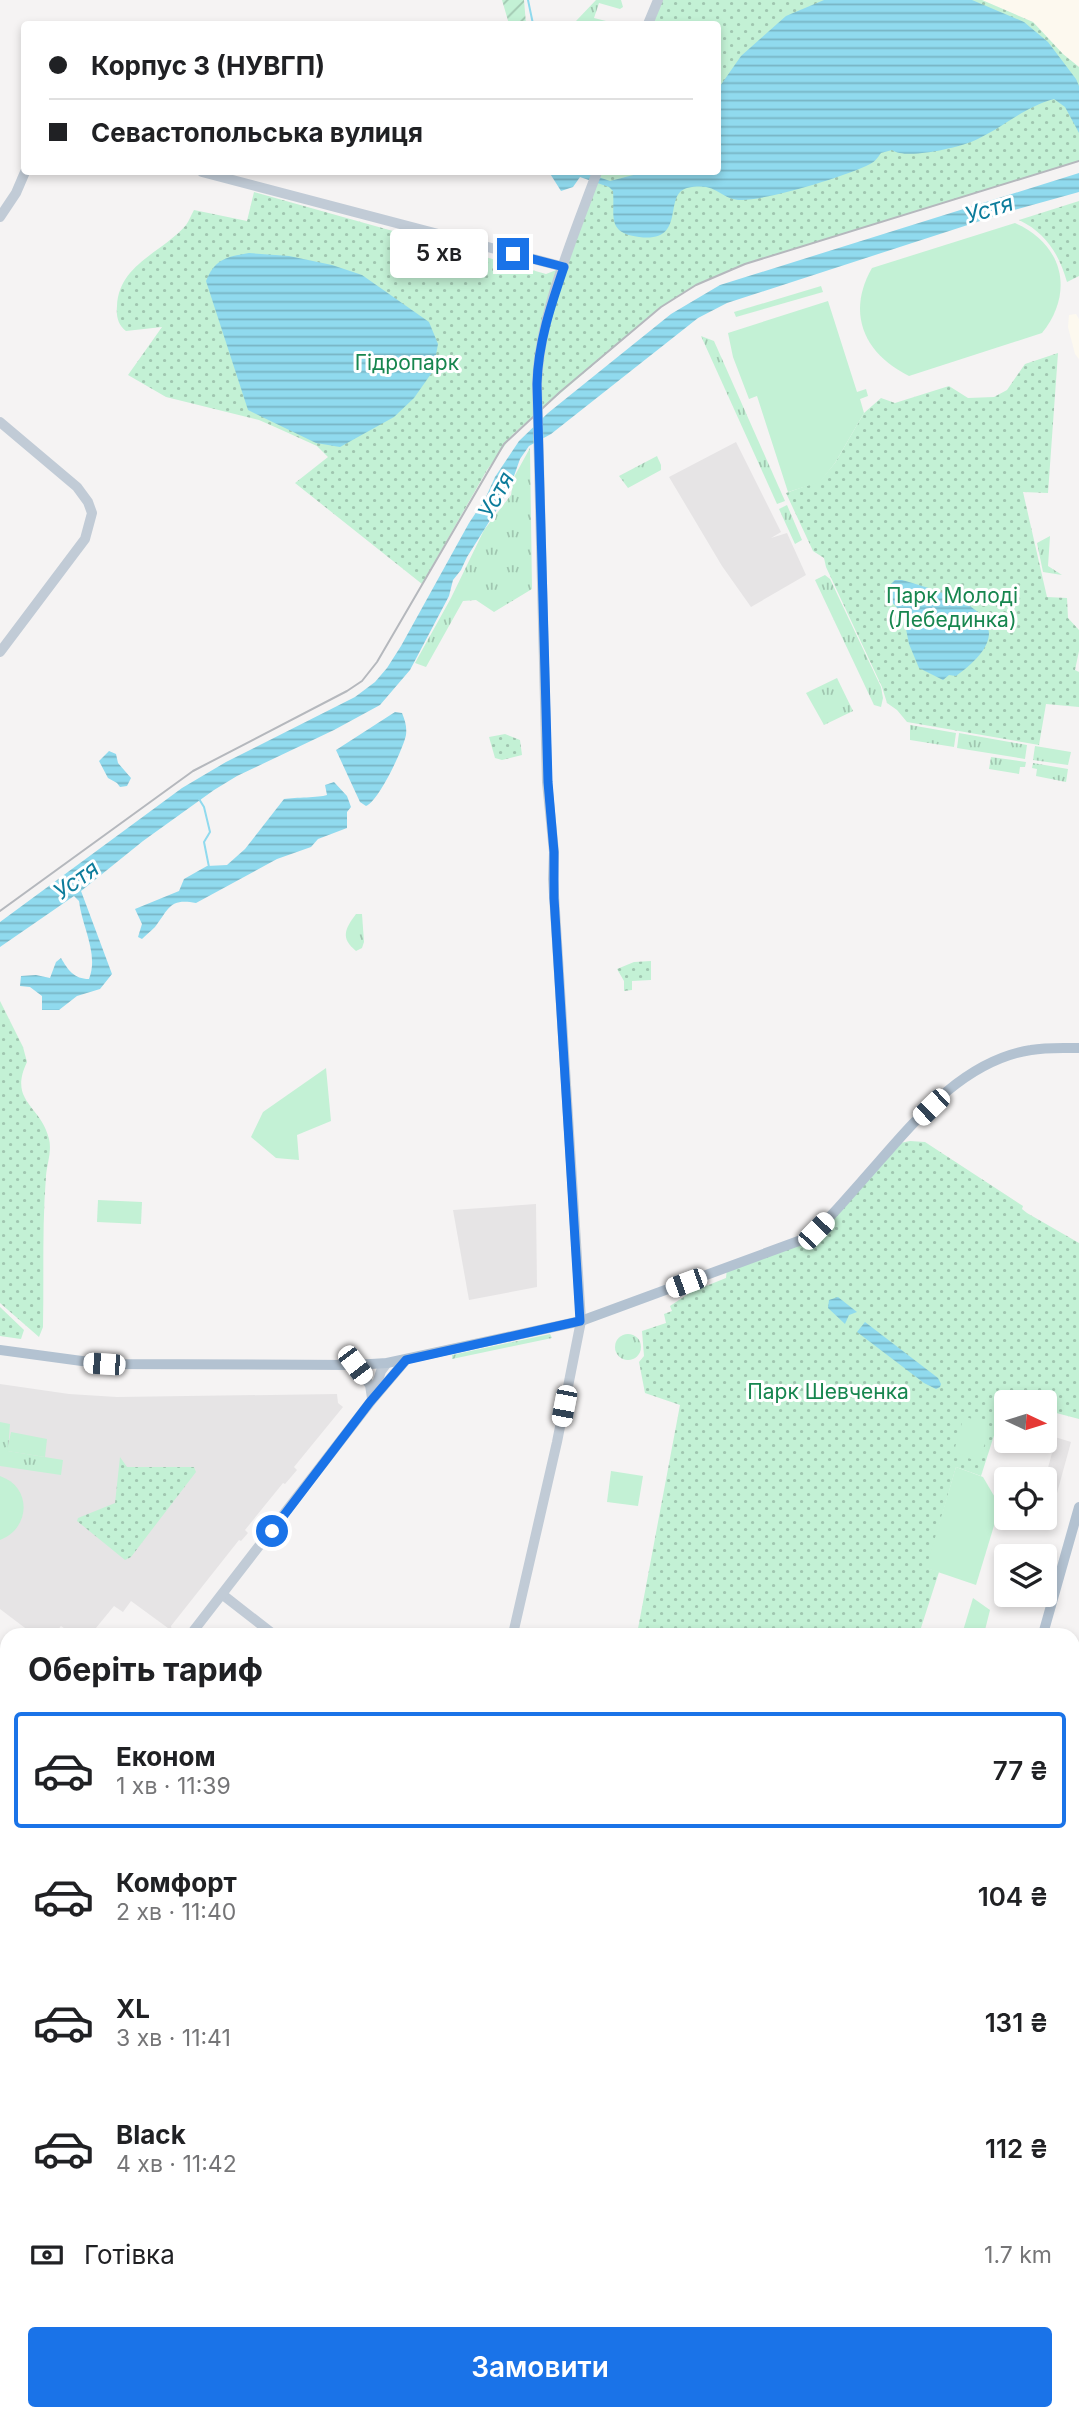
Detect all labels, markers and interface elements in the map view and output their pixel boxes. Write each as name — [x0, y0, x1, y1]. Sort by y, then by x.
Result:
text: Корпус 3 (НУВГП) — [91, 50, 325, 81]
text: Севастопольська вулиця — [91, 117, 423, 148]
water label: Устя — [961, 188, 1017, 230]
callout: 5 хв — [391, 230, 489, 278]
route end — [497, 238, 529, 270]
text: 5 хв — [416, 239, 462, 267]
park label: Гідропарк — [355, 350, 460, 375]
water label: Устя — [472, 467, 520, 523]
park label: Парк Молоді (Лебединка) — [886, 583, 1018, 632]
water label: Устя — [48, 854, 104, 906]
car — [909, 1085, 954, 1129]
car — [794, 1209, 839, 1253]
car — [663, 1266, 710, 1300]
car — [334, 1342, 377, 1388]
car — [83, 1352, 126, 1376]
park label: Парк Шевченка — [747, 1379, 909, 1404]
car — [550, 1383, 579, 1429]
north arrow — [994, 1390, 1057, 1452]
map controls — [994, 1390, 1057, 1607]
button: locate — [994, 1467, 1057, 1530]
route start — [256, 1515, 288, 1547]
button: layers — [994, 1544, 1057, 1607]
text: Оберіть тариф — [28, 1650, 263, 1689]
icon: car — [32, 1739, 95, 1802]
text: Економ — [116, 1741, 216, 1772]
text: 77 ₴ — [993, 1755, 1048, 1786]
text: 1 хв · 11:39 — [116, 1772, 231, 1800]
icon: car — [32, 1865, 95, 1928]
text: Комфорт — [116, 1867, 237, 1898]
text: 104 ₴ — [978, 1881, 1048, 1912]
text: 2 хв · 11:40 — [116, 1898, 236, 1926]
icon: car — [32, 1991, 95, 2054]
text: XL — [116, 1993, 150, 2024]
text: 131 ₴ — [985, 2007, 1048, 2038]
text: 3 хв · 11:41 — [116, 2024, 231, 2052]
icon: car — [32, 2117, 95, 2180]
text: Black — [116, 2119, 186, 2150]
text: 112 ₴ — [985, 2133, 1048, 2164]
text: 4 хв · 11:42 — [116, 2150, 237, 2178]
icon: cash — [28, 2236, 66, 2274]
text: Готівка — [84, 2239, 175, 2270]
text: 1.7 km — [984, 2241, 1052, 2269]
button: Замовити — [28, 2327, 1052, 2407]

